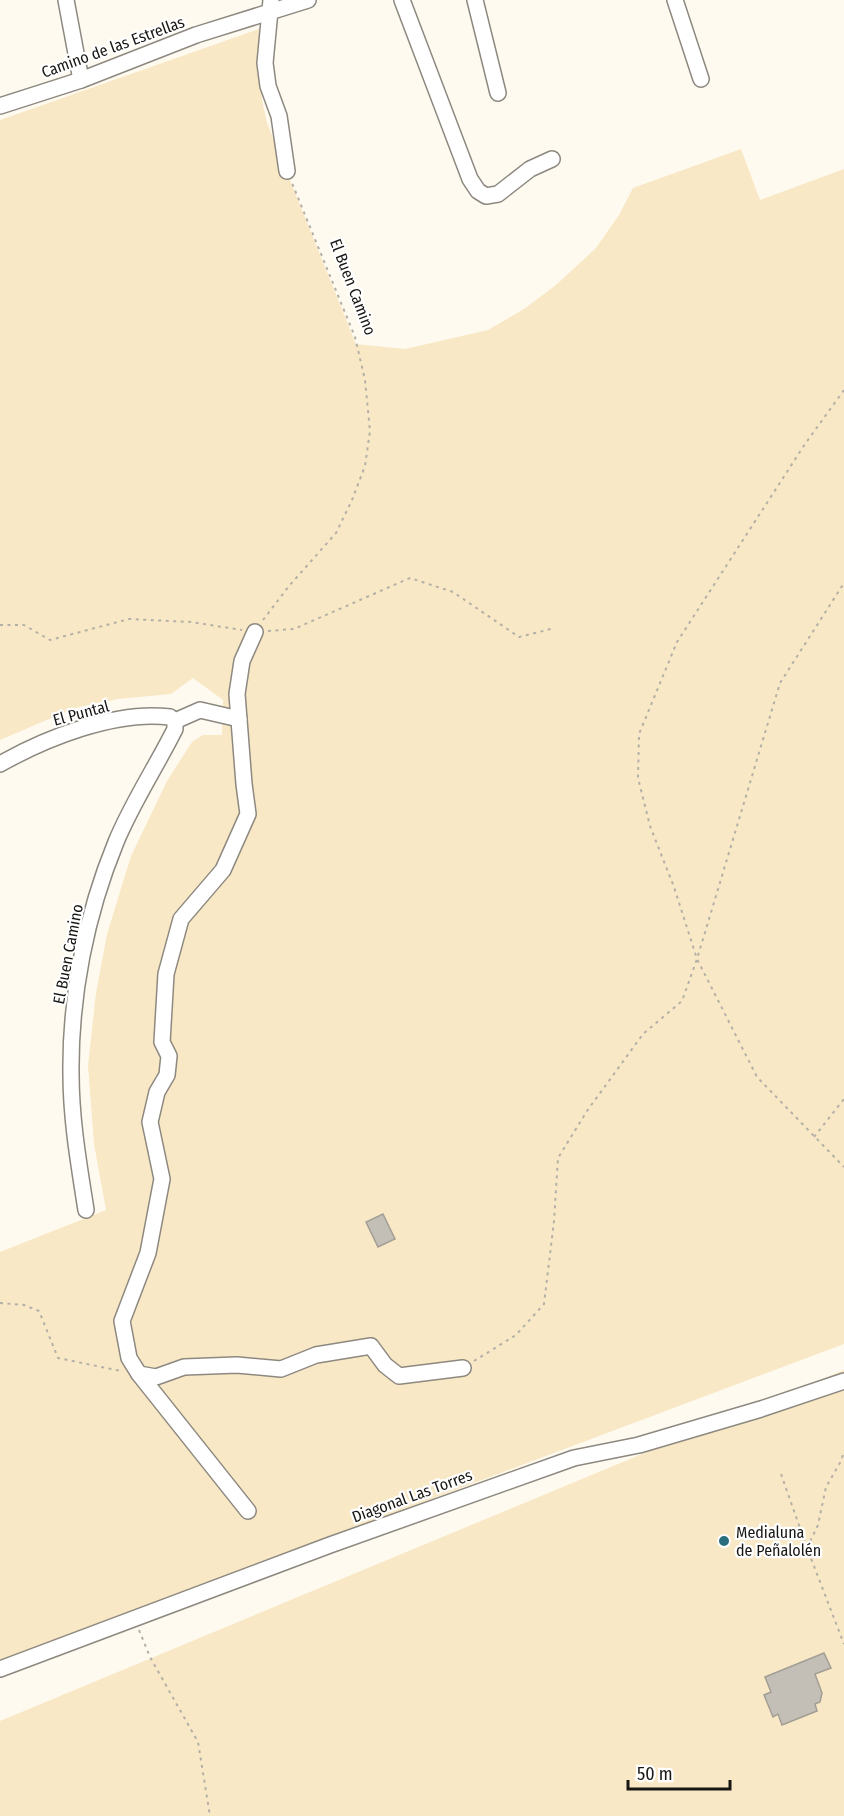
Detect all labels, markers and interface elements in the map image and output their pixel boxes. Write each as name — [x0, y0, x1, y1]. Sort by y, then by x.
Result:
street label: Camino de las Estrellas — [39, 12, 187, 82]
street label: El Buen Camino — [326, 236, 380, 338]
street label: El Puntal — [51, 696, 111, 730]
street label: El Buen Camino — [49, 902, 87, 1006]
street label: Diagonal Las Torres — [349, 1465, 475, 1527]
place label: Medialuna de Peñalolén — [736, 1523, 821, 1560]
marker: Medialuna de Peñalolén — [717, 1534, 731, 1548]
scale bar — [628, 1753, 730, 1791]
text: 50 m — [637, 1763, 673, 1785]

